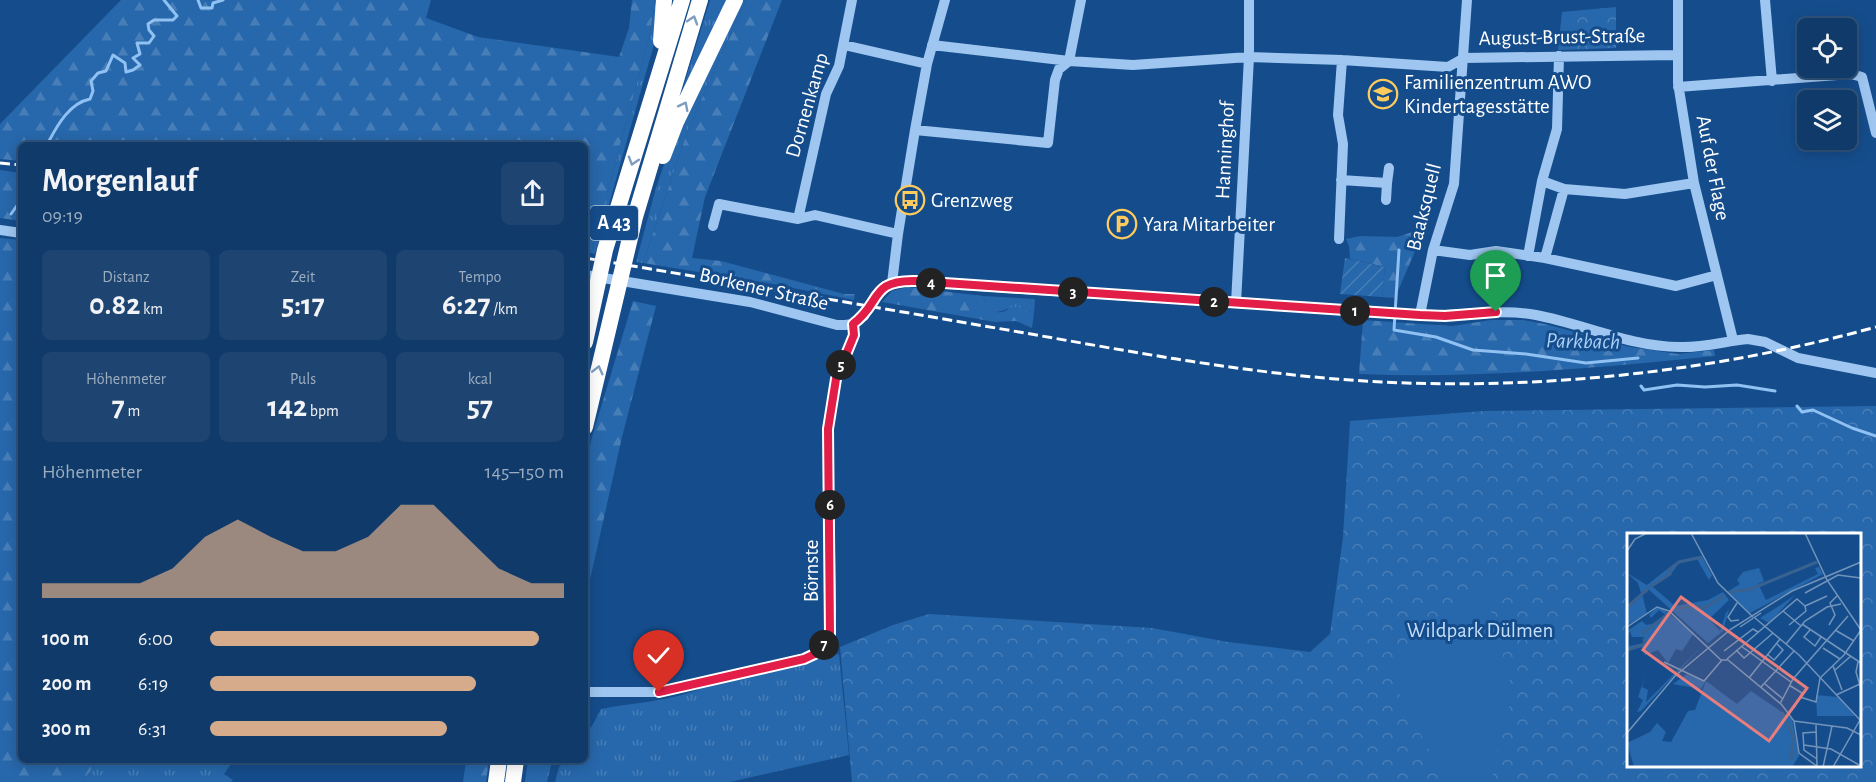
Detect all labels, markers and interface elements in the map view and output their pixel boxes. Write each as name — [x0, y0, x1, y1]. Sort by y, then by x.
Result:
one-way arrow — [686, 15, 699, 26]
map controls — [1797, 18, 1857, 150]
button: locate — [1797, 18, 1857, 78]
street label: August-Brust-Straße — [1478, 25, 1646, 49]
street label: Dornenkamp — [782, 50, 832, 160]
place label: Familienzentrum AWO Kindertagesstätte — [1404, 72, 1591, 117]
school or university icon: Familienzentrum AWO Kindertagesstätte — [1367, 78, 1399, 110]
button: layers — [1797, 90, 1857, 150]
street label: Hanninghof — [1212, 99, 1238, 200]
one-way arrow — [676, 101, 688, 112]
street label: Auf der Flage — [1693, 114, 1733, 222]
one-way arrow — [628, 155, 640, 166]
street label: Baaksquell — [1403, 161, 1445, 253]
button: share — [501, 162, 564, 225]
text: Morgenlauf — [42, 165, 197, 198]
bus stop icon: Grenzweg — [894, 184, 926, 216]
place label: Grenzweg — [931, 190, 1013, 211]
text: 09:19 — [42, 206, 83, 226]
road number: A 43 — [590, 206, 638, 240]
parking icon: Yara Mitarbeiter — [1106, 208, 1138, 240]
place label: Yara Mitarbeiter — [1143, 214, 1275, 235]
pin — [1470, 250, 1521, 312]
icon: arrive — [1479, 259, 1512, 292]
street label: Borkener Straße — [697, 264, 831, 314]
pin: 4 — [916, 268, 946, 298]
text: Distanz — [102, 269, 150, 285]
text: Zeit — [291, 269, 315, 285]
text: Tempo — [459, 269, 501, 285]
text: 4 — [927, 275, 935, 291]
pin: 3 — [1058, 277, 1088, 307]
text: 3 — [1070, 284, 1076, 300]
pin: 2 — [1199, 287, 1229, 317]
text: 0.82 — [89, 290, 140, 320]
text: 5:17 — [281, 290, 325, 320]
text: 6:27 — [442, 290, 491, 320]
text: 2 — [1210, 294, 1218, 310]
pin: 1 — [1340, 296, 1370, 326]
text: km — [140, 301, 163, 317]
text: /km — [491, 301, 518, 317]
text: 1 — [1352, 303, 1358, 319]
water label: Parkbach — [1546, 329, 1620, 353]
pin: 5 — [826, 350, 856, 380]
text: 5 — [838, 357, 844, 373]
one-way arrow — [591, 365, 604, 375]
text: Höhenmeter — [86, 371, 166, 387]
text: Puls — [290, 371, 316, 387]
text: kcal — [468, 371, 492, 387]
text: 7 — [112, 392, 125, 422]
text: 142 — [267, 392, 307, 422]
text: 57 — [467, 392, 493, 422]
text: m — [125, 403, 140, 419]
text: bpm — [307, 403, 339, 419]
text: Höhenmeter — [42, 462, 142, 482]
text: 145–150 m — [485, 462, 564, 482]
pin: 6 — [815, 490, 845, 520]
text: 6 — [826, 497, 834, 513]
inset map — [1627, 533, 1861, 767]
street label: Börnste — [801, 540, 822, 602]
park label: Wildpark Dülmen — [1407, 620, 1553, 641]
text: 100 m — [42, 629, 89, 649]
text: 6:00 — [138, 629, 173, 649]
pin — [633, 630, 684, 692]
pin: 7 — [809, 630, 839, 660]
text: 7 — [821, 637, 827, 653]
icon: check — [642, 639, 675, 672]
text: 200 m — [42, 674, 91, 694]
text: 6:19 — [138, 674, 168, 694]
text: 300 m — [42, 719, 91, 739]
text: 6:31 — [138, 719, 167, 739]

